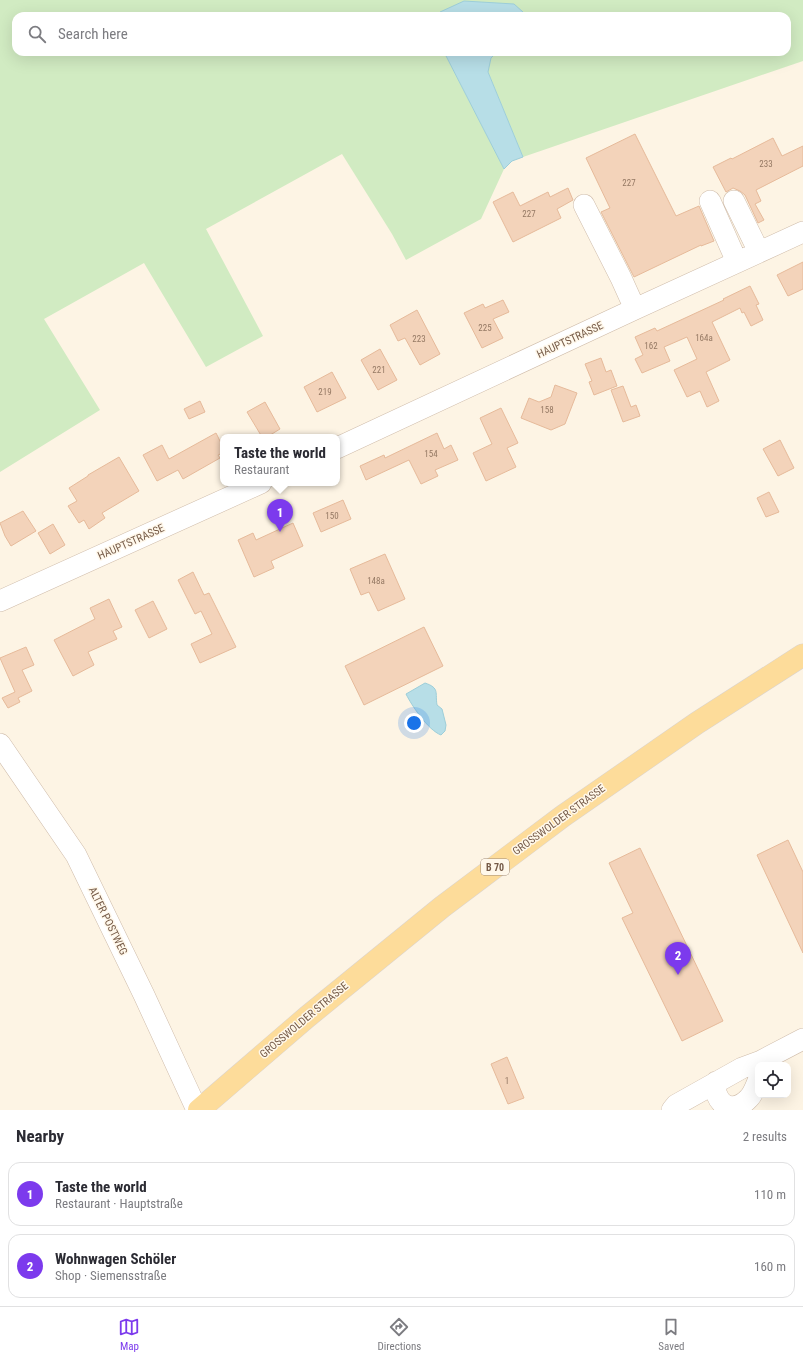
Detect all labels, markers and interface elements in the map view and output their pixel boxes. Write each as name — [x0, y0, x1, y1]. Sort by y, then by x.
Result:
search box — [12, 12, 791, 56]
icon: search — [26, 23, 48, 45]
text: Search here — [58, 25, 128, 43]
house number: 233 — [759, 159, 773, 169]
house number: 227 — [622, 178, 636, 188]
house number: 227 — [522, 209, 536, 219]
street label: HAUPTSTRASSE — [535, 319, 606, 361]
house number: 225 — [478, 323, 492, 333]
house number: 164a — [695, 333, 713, 343]
house number: 223 — [412, 334, 426, 344]
house number: 162 — [644, 341, 658, 351]
house number: 221 — [372, 365, 386, 375]
house number: 219 — [318, 387, 332, 397]
house number: 158 — [540, 405, 554, 415]
popup — [220, 434, 340, 486]
text: Taste the world — [234, 444, 326, 462]
house number: 154 — [424, 449, 438, 459]
text: Restaurant — [234, 462, 289, 477]
pin: 1 — [267, 499, 293, 532]
house number: 150 — [325, 511, 339, 521]
street label: HAUPTSTRASSE — [96, 521, 167, 562]
house number: 148a — [367, 576, 385, 586]
your location — [404, 713, 424, 733]
street label: GROSSWOLDER STRASSE — [510, 782, 608, 858]
road number: B 70 — [481, 859, 509, 875]
street label: ALTER POSTWEG — [86, 885, 130, 957]
pin: 2 — [665, 942, 691, 975]
street label: GROSSWOLDER STRASSE — [257, 979, 351, 1061]
map controls — [755, 1062, 791, 1098]
button: locate — [755, 1062, 791, 1098]
house number: 1 — [505, 1076, 509, 1086]
text: Nearby — [16, 1126, 64, 1146]
text: 2 results — [743, 1129, 787, 1144]
text: Taste the world — [55, 1178, 147, 1196]
text: 1 — [27, 1187, 33, 1202]
text: 110 m — [754, 1187, 786, 1202]
text: Restaurant · Hauptstraße — [55, 1196, 183, 1211]
text: Wohnwagen Schöler — [55, 1250, 176, 1268]
text: 2 — [27, 1259, 33, 1274]
text: 160 m — [754, 1259, 786, 1274]
text: Shop · Siemensstraße — [55, 1268, 167, 1283]
tab: Map — [118, 1316, 140, 1353]
tab: Directions — [377, 1316, 421, 1353]
tab: Saved — [658, 1316, 685, 1353]

